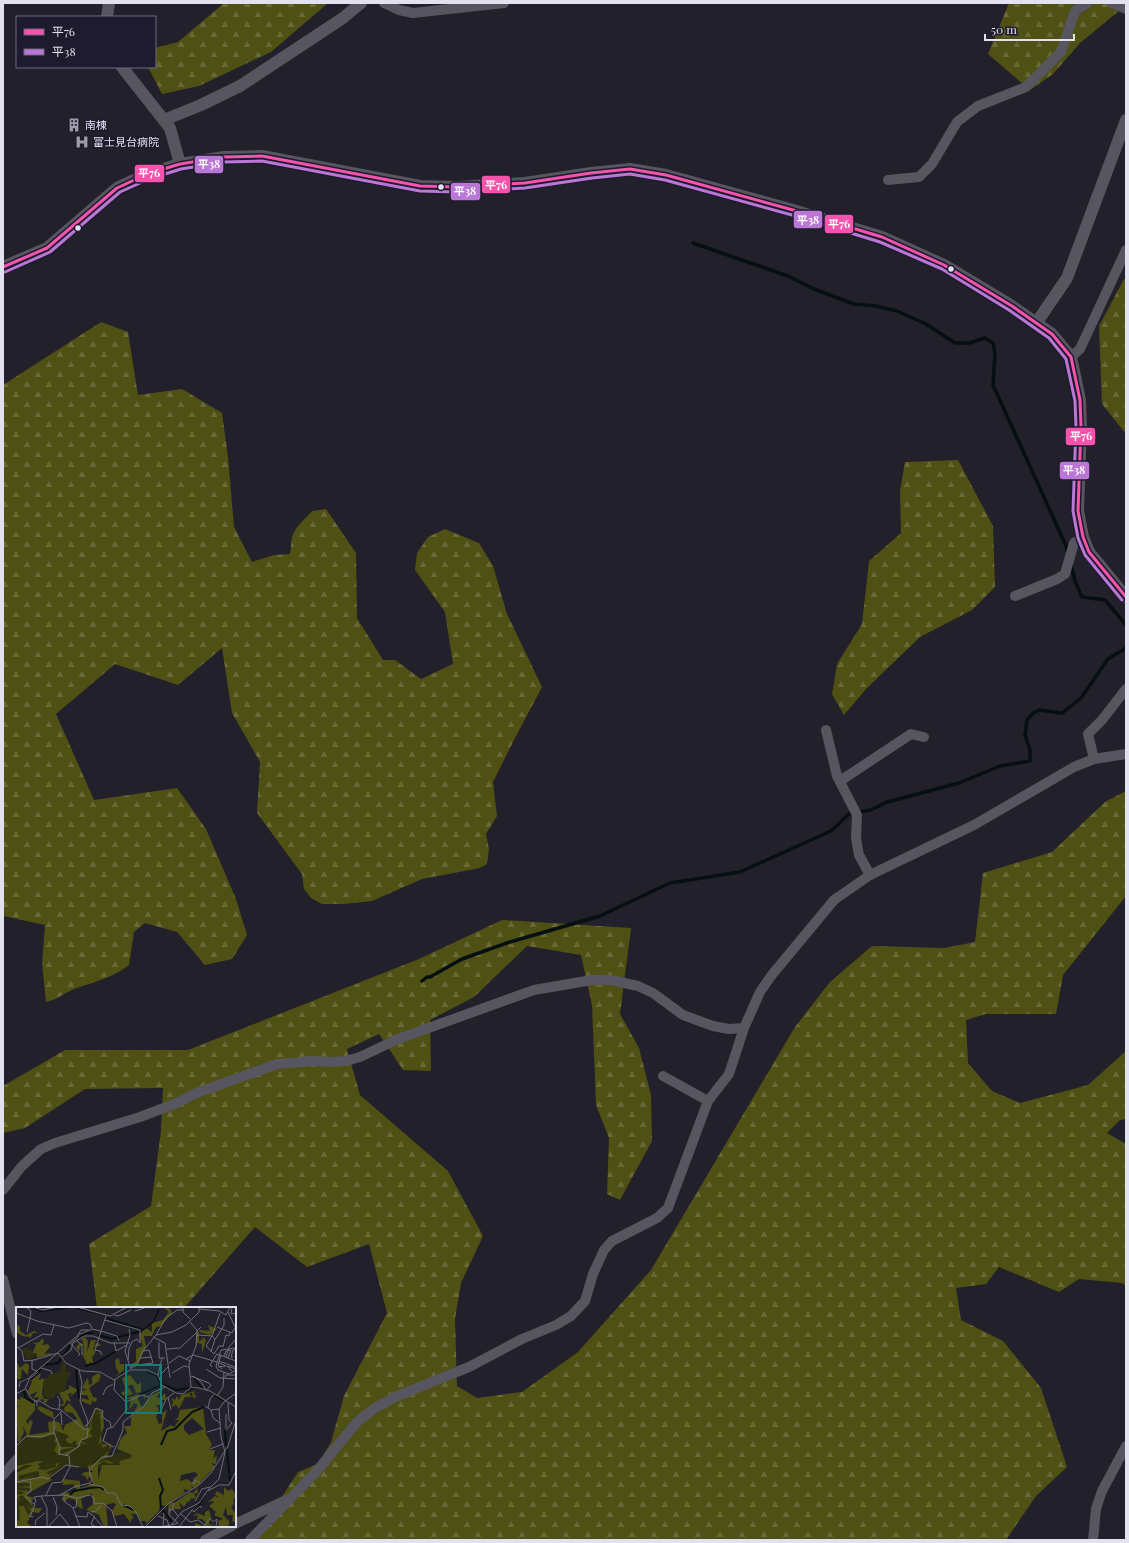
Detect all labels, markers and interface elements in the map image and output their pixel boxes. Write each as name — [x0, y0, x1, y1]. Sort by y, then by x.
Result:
legend — [16, 16, 156, 68]
scale bar — [985, 16, 1074, 42]
text: 50 m — [991, 21, 1017, 37]
text: 平76 — [52, 23, 75, 39]
text: 平38 — [52, 43, 76, 59]
building icon: 南棟 — [66, 117, 82, 133]
place label: 南棟 — [85, 117, 107, 132]
hospital icon: 富士見台病院 — [74, 134, 90, 150]
place label: 富士見台病院 — [93, 134, 159, 149]
line badge: 平38 — [194, 155, 224, 174]
text: 平38 — [198, 156, 220, 171]
line badge: 平76 — [134, 164, 165, 183]
text: 平76 — [138, 165, 160, 180]
line badge: 平76 — [481, 175, 511, 194]
text: 平76 — [485, 177, 507, 192]
unlabelled marker — [436, 182, 446, 192]
line badge: 平38 — [450, 182, 481, 201]
text: 平38 — [454, 183, 476, 198]
line badge: 平38 — [793, 210, 823, 229]
text: 平38 — [797, 212, 819, 227]
line badge: 平76 — [824, 214, 854, 234]
text: 平76 — [828, 216, 850, 231]
unlabelled marker — [73, 223, 83, 233]
unlabelled marker — [946, 264, 956, 274]
line badge: 平76 — [1065, 427, 1096, 446]
text: 平76 — [1070, 428, 1092, 443]
line badge: 平38 — [1059, 461, 1090, 480]
text: 平38 — [1063, 462, 1085, 477]
inset map — [16, 1307, 236, 1527]

